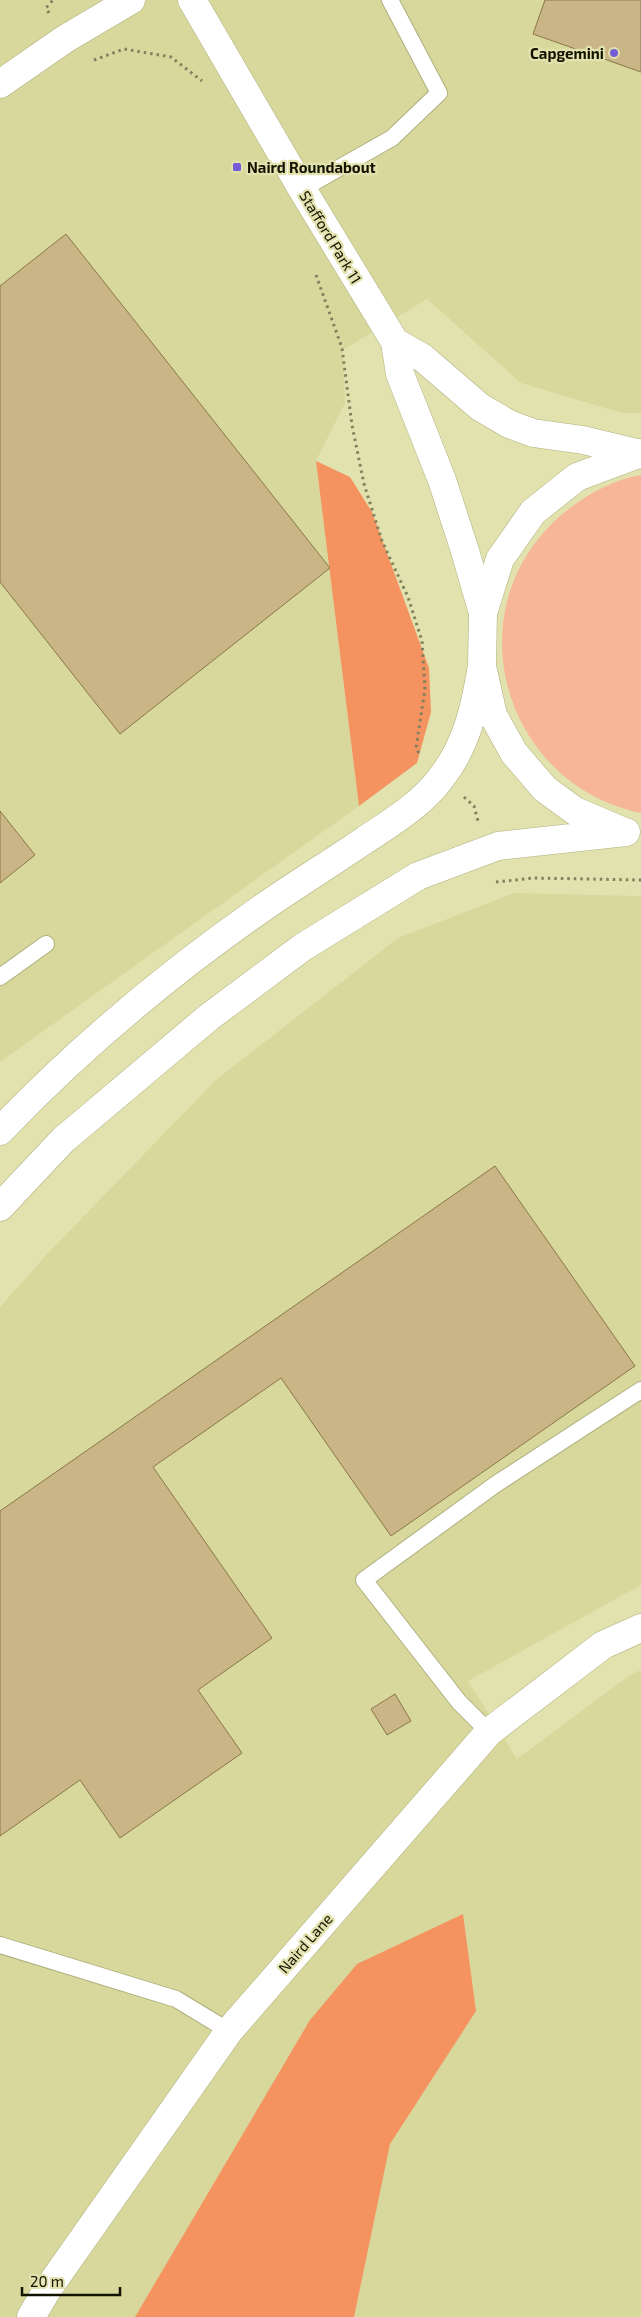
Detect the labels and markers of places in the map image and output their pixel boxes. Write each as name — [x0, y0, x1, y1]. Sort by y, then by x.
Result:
place label: Capgemini — [530, 44, 604, 62]
marker: Capgemini — [608, 47, 620, 59]
place label: Naird Roundabout — [247, 158, 376, 176]
marker: Naird Roundabout — [231, 161, 243, 173]

